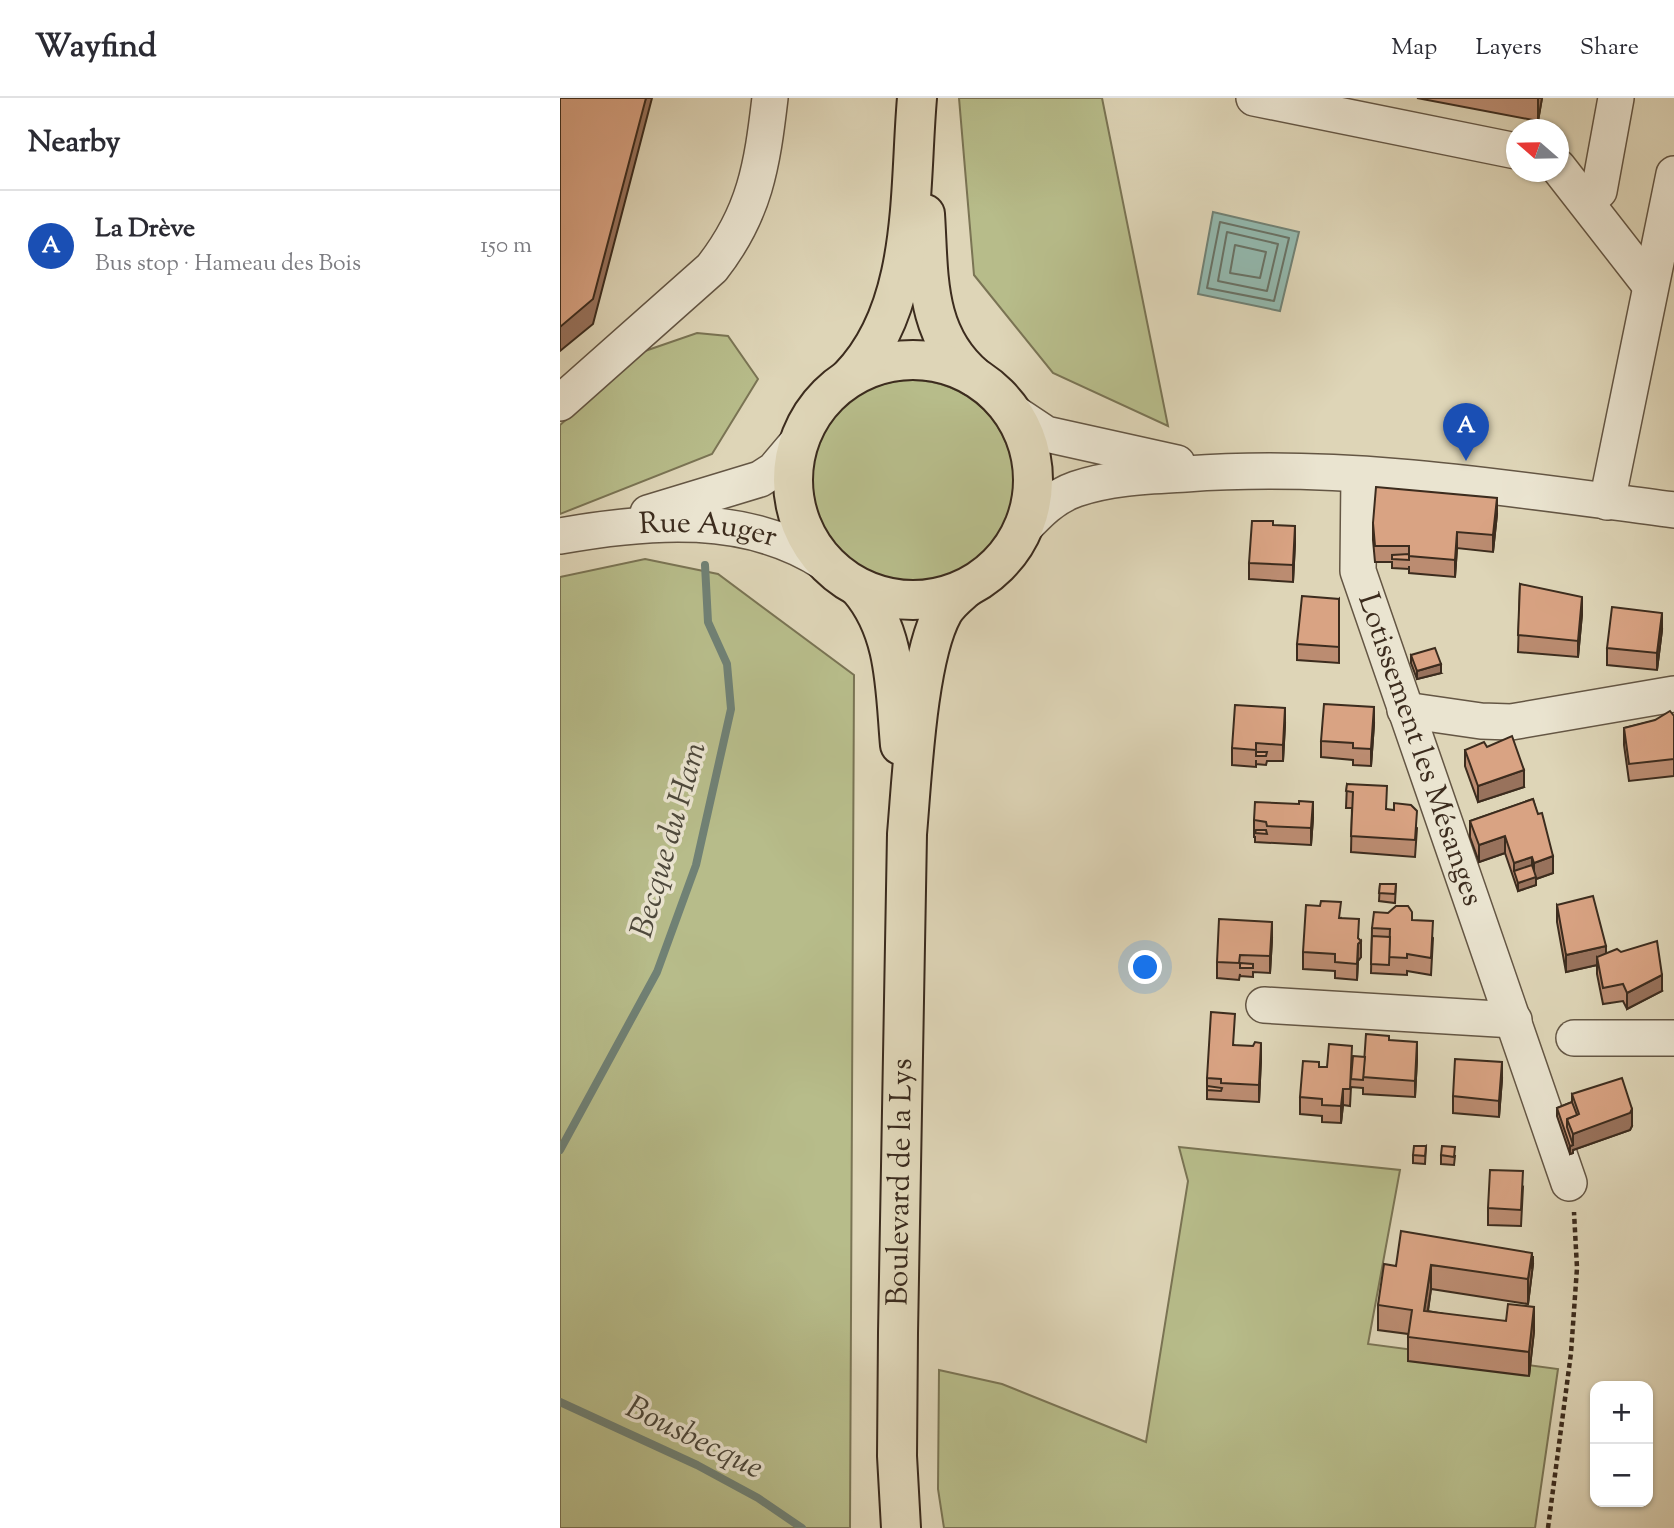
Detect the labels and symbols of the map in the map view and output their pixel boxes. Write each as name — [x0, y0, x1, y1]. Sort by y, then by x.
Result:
north arrow — [1506, 119, 1569, 182]
pin: A — [1443, 403, 1489, 461]
street label: Rue Auger — [638, 502, 783, 559]
street label: Lotissement les Mésanges — [1346, 588, 1493, 912]
water label: Becque du Ham — [620, 737, 720, 943]
your location — [1128, 950, 1162, 984]
street label: Boulevard de la Lys — [877, 1058, 924, 1306]
water label: Bousbecque — [618, 1386, 770, 1492]

